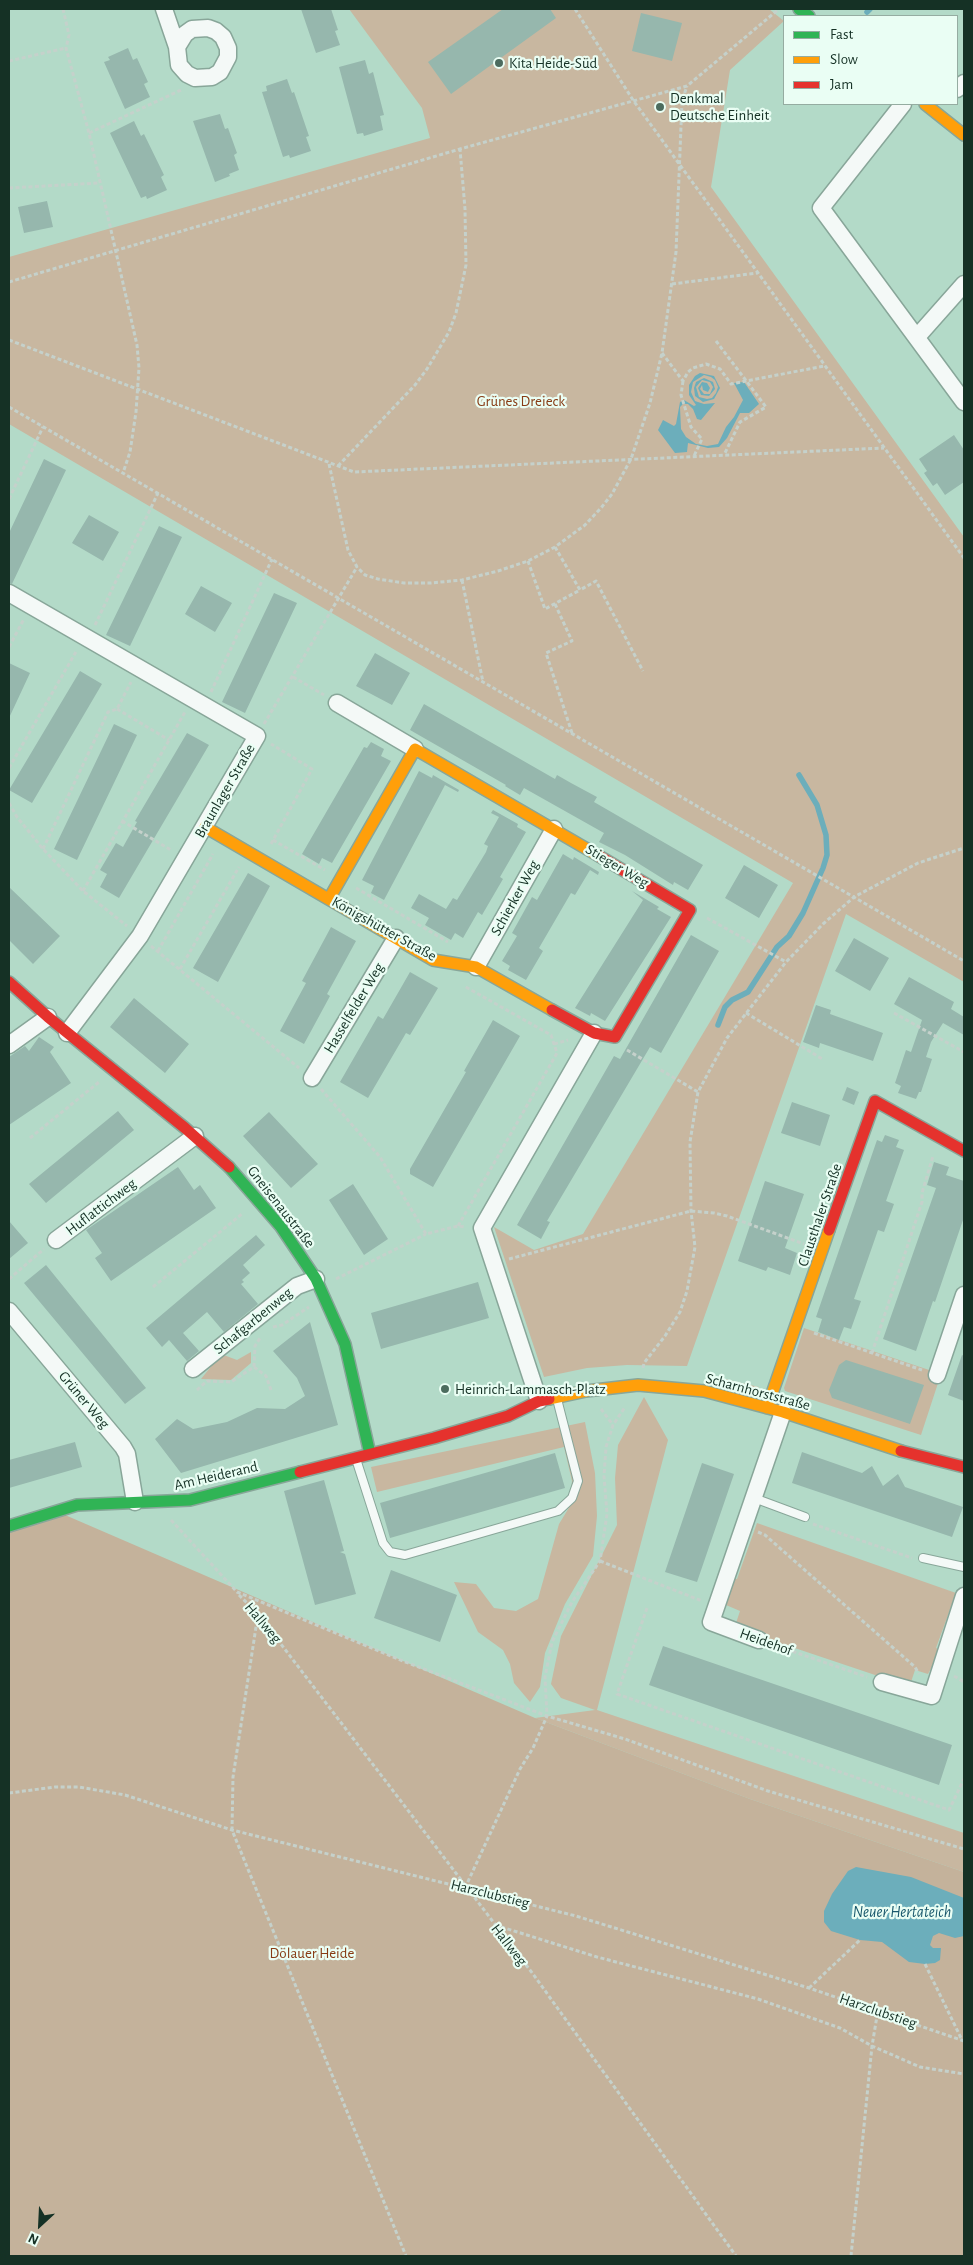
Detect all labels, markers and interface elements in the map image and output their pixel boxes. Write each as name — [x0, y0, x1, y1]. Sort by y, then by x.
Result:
legend — [783, 15, 958, 105]
text: Fast — [830, 27, 853, 42]
text: Slow — [830, 52, 858, 67]
place label: Kita Heide-Süd — [509, 54, 597, 72]
marker: Kita Heide-Süd — [493, 57, 505, 69]
text: Jam — [830, 77, 853, 92]
place label: Denkmal Deutsche Einheit — [670, 89, 769, 124]
marker: Denkmal Deutsche Einheit — [654, 101, 666, 113]
park label: Grünes Dreieck — [477, 392, 565, 410]
street label: Braunlager Straße — [191, 741, 259, 841]
street label: Stieger Weg — [582, 840, 652, 892]
street label: Schierker Weg — [487, 857, 543, 939]
street label: Königshütter Straße — [328, 893, 440, 965]
street label: Hasselfelder Weg — [320, 960, 388, 1056]
street label: Clausthaler Straße — [794, 1161, 846, 1269]
street label: Gneisenaustraße — [243, 1162, 319, 1252]
street label: Huflattichweg — [62, 1175, 140, 1239]
street label: Schafgarbenweg — [210, 1284, 296, 1358]
street label: Grüner Weg — [55, 1367, 113, 1433]
street label: Scharnhorststraße — [704, 1369, 812, 1415]
place label: Heinrich-Lammasch-Platz — [455, 1380, 606, 1398]
marker: Heinrich-Lammasch-Platz — [439, 1383, 451, 1395]
street label: Am Heiderand — [172, 1458, 260, 1494]
street label: Hallweg — [241, 1599, 285, 1647]
street label: Heidehof — [737, 1624, 795, 1660]
street label: Harzclubstieg — [449, 1876, 531, 1912]
water label: Neuer Hertateich — [853, 1902, 951, 1922]
street label: Hallweg — [487, 1920, 531, 1970]
park label: Dölauer Heide — [270, 1944, 354, 1962]
street label: Harzclubstieg — [837, 1989, 919, 2033]
north arrow — [15, 2200, 65, 2250]
text: N — [26, 2230, 41, 2247]

